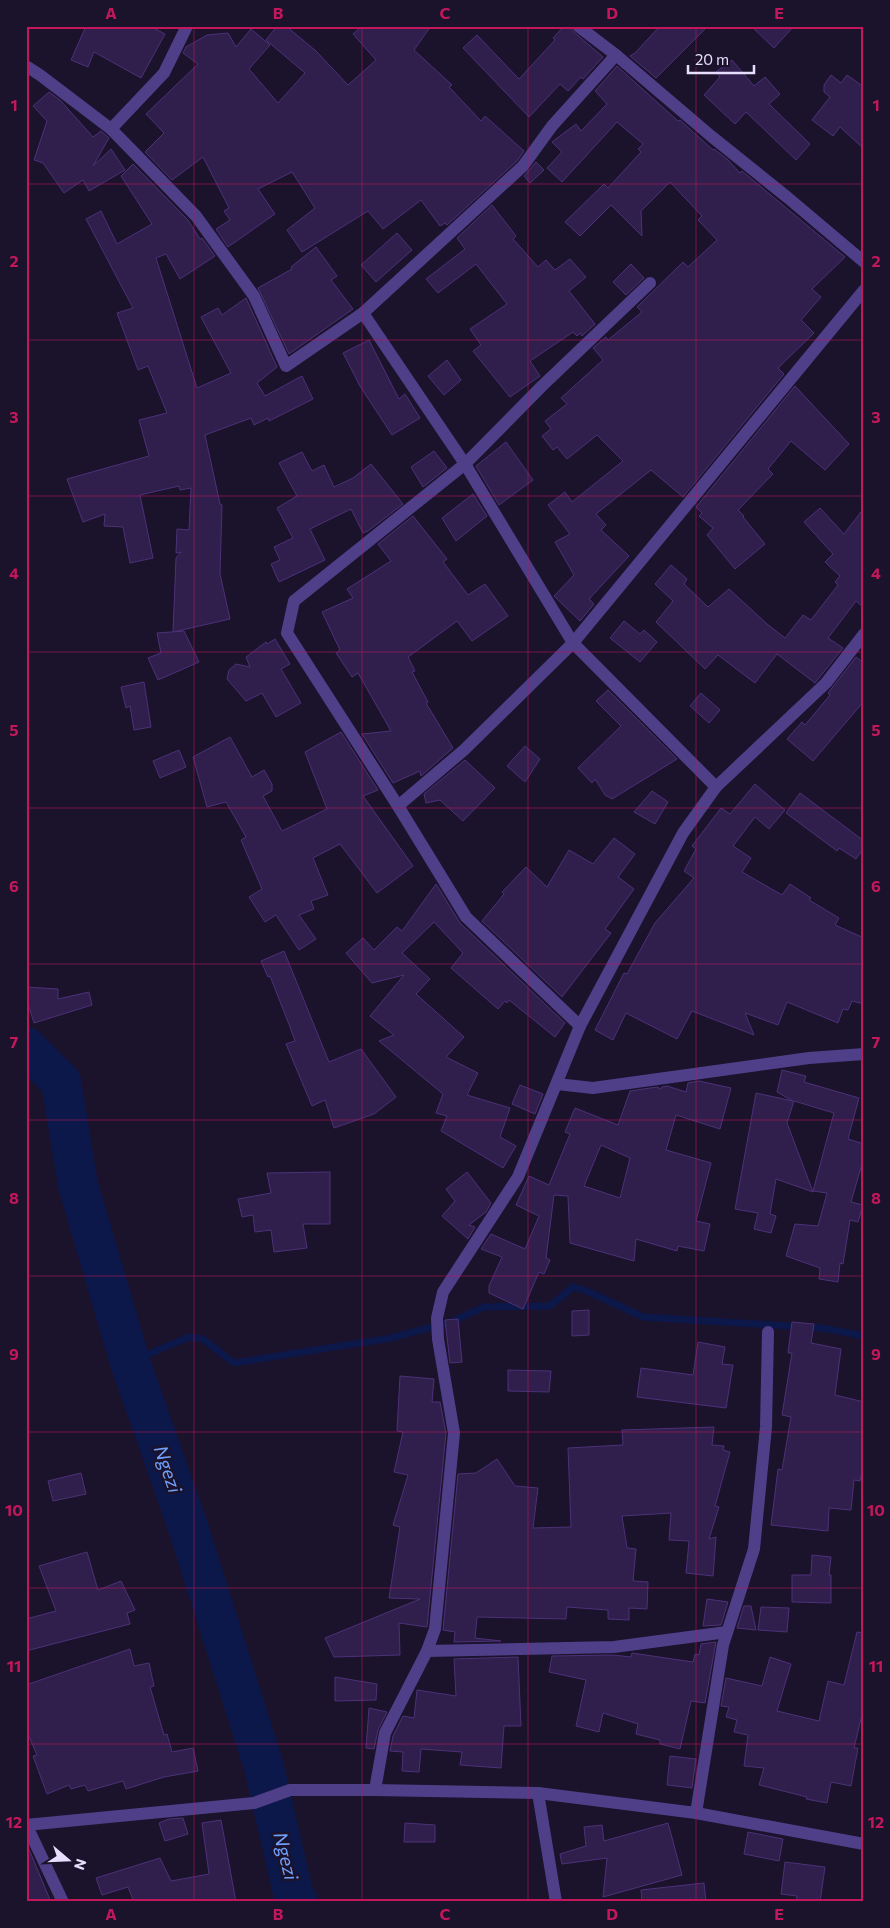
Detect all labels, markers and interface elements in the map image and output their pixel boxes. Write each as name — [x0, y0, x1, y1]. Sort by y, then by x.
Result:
text: A — [105, 3, 117, 22]
text: B — [273, 3, 284, 22]
text: C — [440, 3, 451, 22]
text: D — [606, 3, 618, 22]
text: E — [774, 3, 784, 22]
scale bar — [688, 42, 754, 74]
text: 20 m — [695, 50, 729, 68]
text: 1 — [10, 95, 18, 114]
text: 1 — [872, 95, 880, 114]
text: 2 — [9, 251, 19, 270]
text: 2 — [871, 251, 881, 270]
text: 3 — [9, 407, 19, 426]
text: 3 — [871, 407, 881, 426]
text: 4 — [9, 563, 19, 582]
text: 4 — [871, 563, 881, 582]
text: 5 — [9, 720, 19, 739]
text: 5 — [871, 720, 881, 739]
text: 6 — [9, 876, 19, 895]
text: 6 — [871, 876, 881, 895]
text: 7 — [10, 1032, 19, 1051]
text: 7 — [872, 1032, 881, 1051]
text: 8 — [9, 1188, 19, 1207]
text: 8 — [871, 1188, 881, 1207]
text: 9 — [9, 1344, 19, 1363]
text: 9 — [871, 1344, 881, 1363]
water label: Ngezi — [150, 1442, 188, 1497]
text: 10 — [5, 1500, 23, 1519]
text: 10 — [867, 1500, 885, 1519]
text: 11 — [7, 1656, 21, 1675]
text: 11 — [869, 1656, 883, 1675]
text: 12 — [6, 1812, 22, 1831]
text: 12 — [868, 1812, 884, 1831]
water label: Ngezi — [269, 1829, 304, 1883]
north arrow — [42, 1836, 92, 1886]
text: N — [71, 1857, 91, 1872]
text: A — [105, 1904, 117, 1923]
text: B — [273, 1904, 284, 1923]
text: C — [440, 1904, 451, 1923]
text: D — [606, 1904, 618, 1923]
text: E — [774, 1904, 784, 1923]

